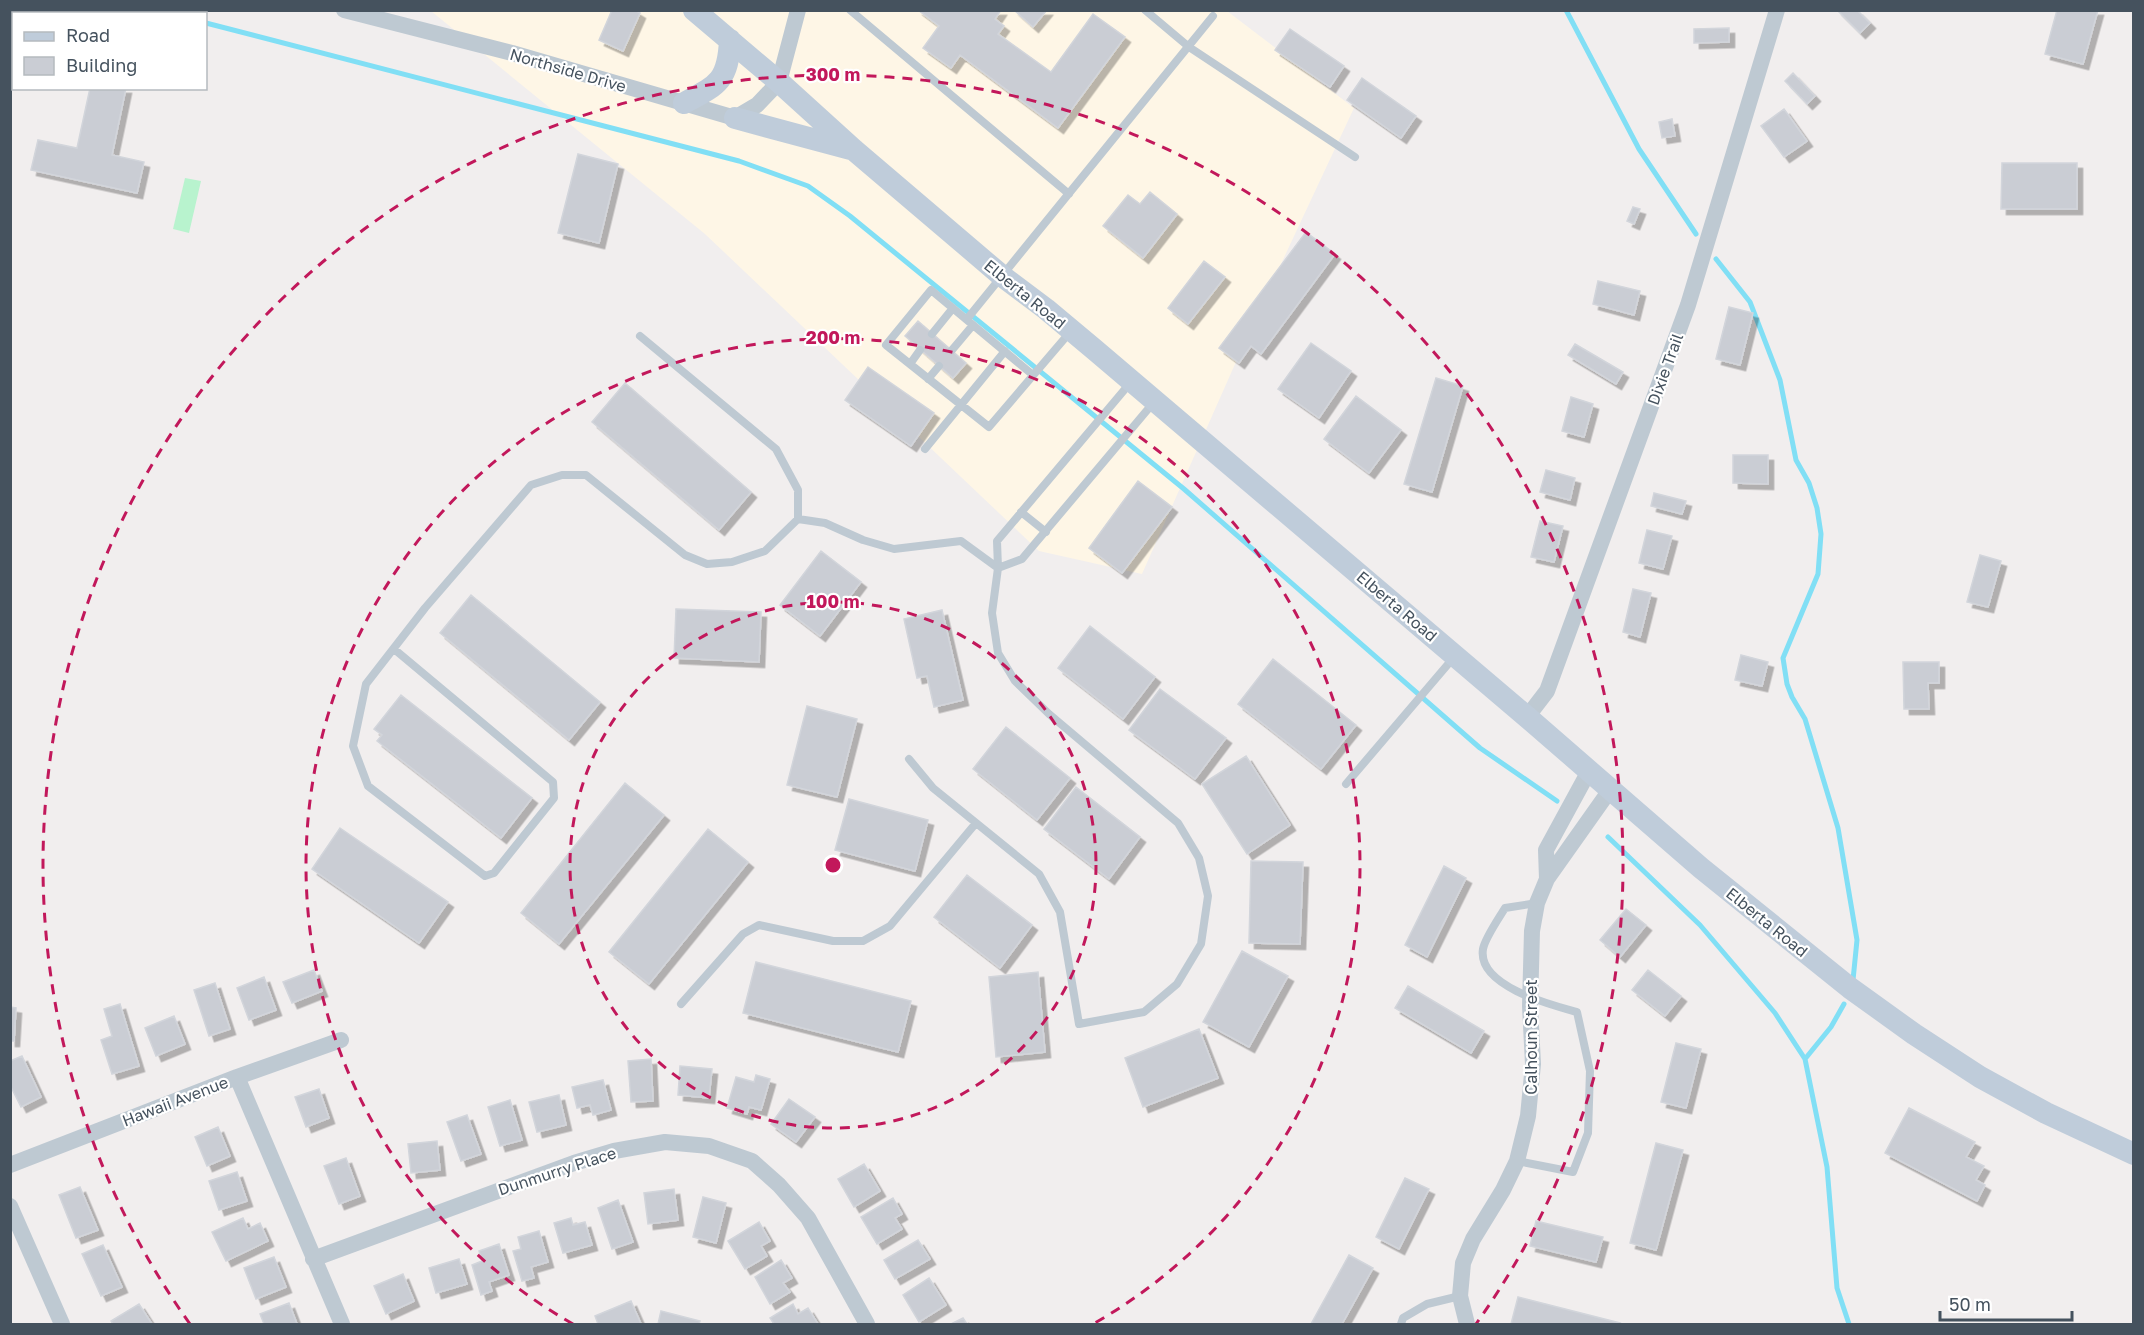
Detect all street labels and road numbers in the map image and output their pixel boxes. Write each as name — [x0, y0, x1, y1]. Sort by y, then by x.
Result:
street label: Northside Drive — [508, 44, 628, 96]
street label: Elberta Road — [980, 255, 1070, 333]
street label: Dixie Trail — [1643, 330, 1687, 408]
street label: Elberta Road — [1353, 566, 1441, 646]
street label: Elberta Road — [1722, 883, 1812, 961]
street label: Calhoun Street — [1521, 979, 1541, 1095]
street label: Hawaii Avenue — [119, 1072, 231, 1130]
street label: Dunmurry Place — [495, 1142, 619, 1200]

